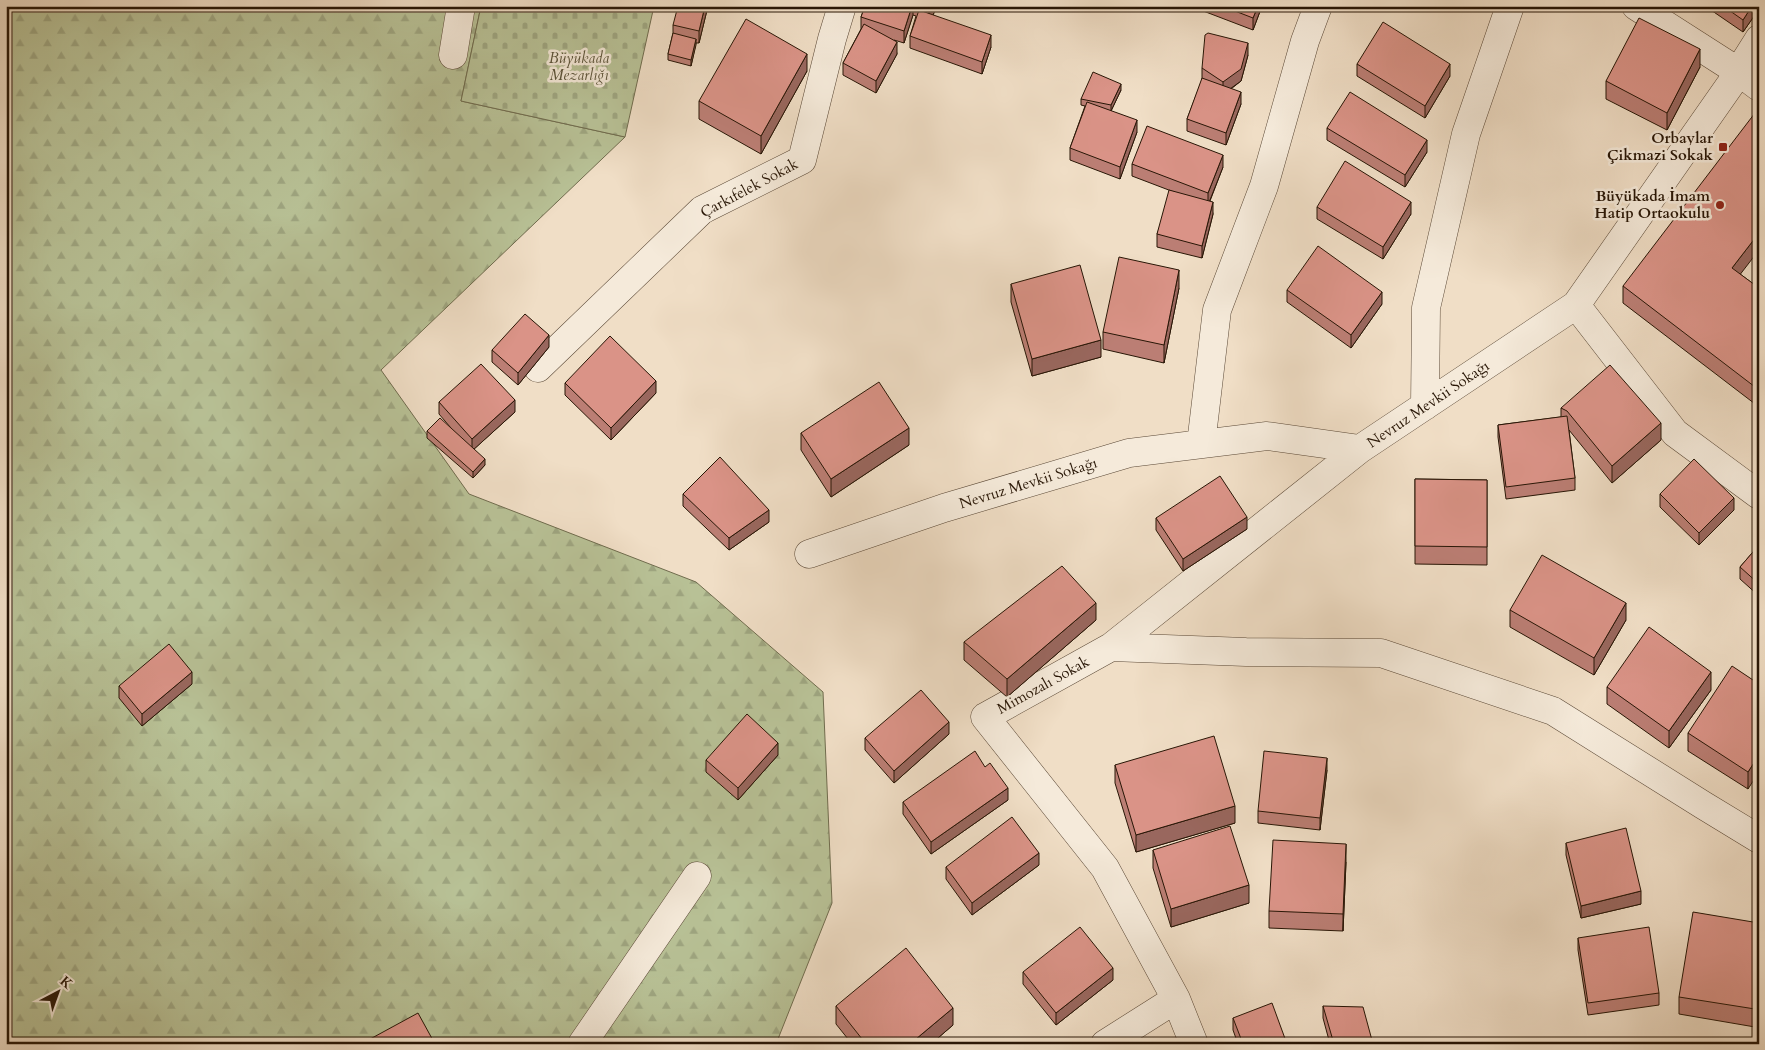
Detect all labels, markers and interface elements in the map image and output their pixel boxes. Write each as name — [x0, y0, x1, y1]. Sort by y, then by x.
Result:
park label: Büyükada Mezarlığı — [549, 48, 609, 85]
place label: Orbaylar Çikmazi Sokak — [1607, 128, 1714, 165]
marker: Orbaylar Çikmazi Sokak — [1717, 141, 1729, 153]
street label: Çarkıfelek Sokak — [697, 154, 801, 222]
place label: Büyükada İmam Hatip Ortaokulu — [1595, 186, 1710, 223]
marker: Büyükada İmam Hatip Ortaokulu — [1714, 199, 1726, 211]
street label: Nevruz Mevkii Sokağı — [1363, 356, 1493, 452]
street label: Nevruz Mevkii Sokağı — [956, 452, 1100, 514]
street label: Mimozalı Sokak — [993, 651, 1093, 719]
north arrow — [32, 968, 82, 1018]
text: K — [56, 972, 77, 994]

